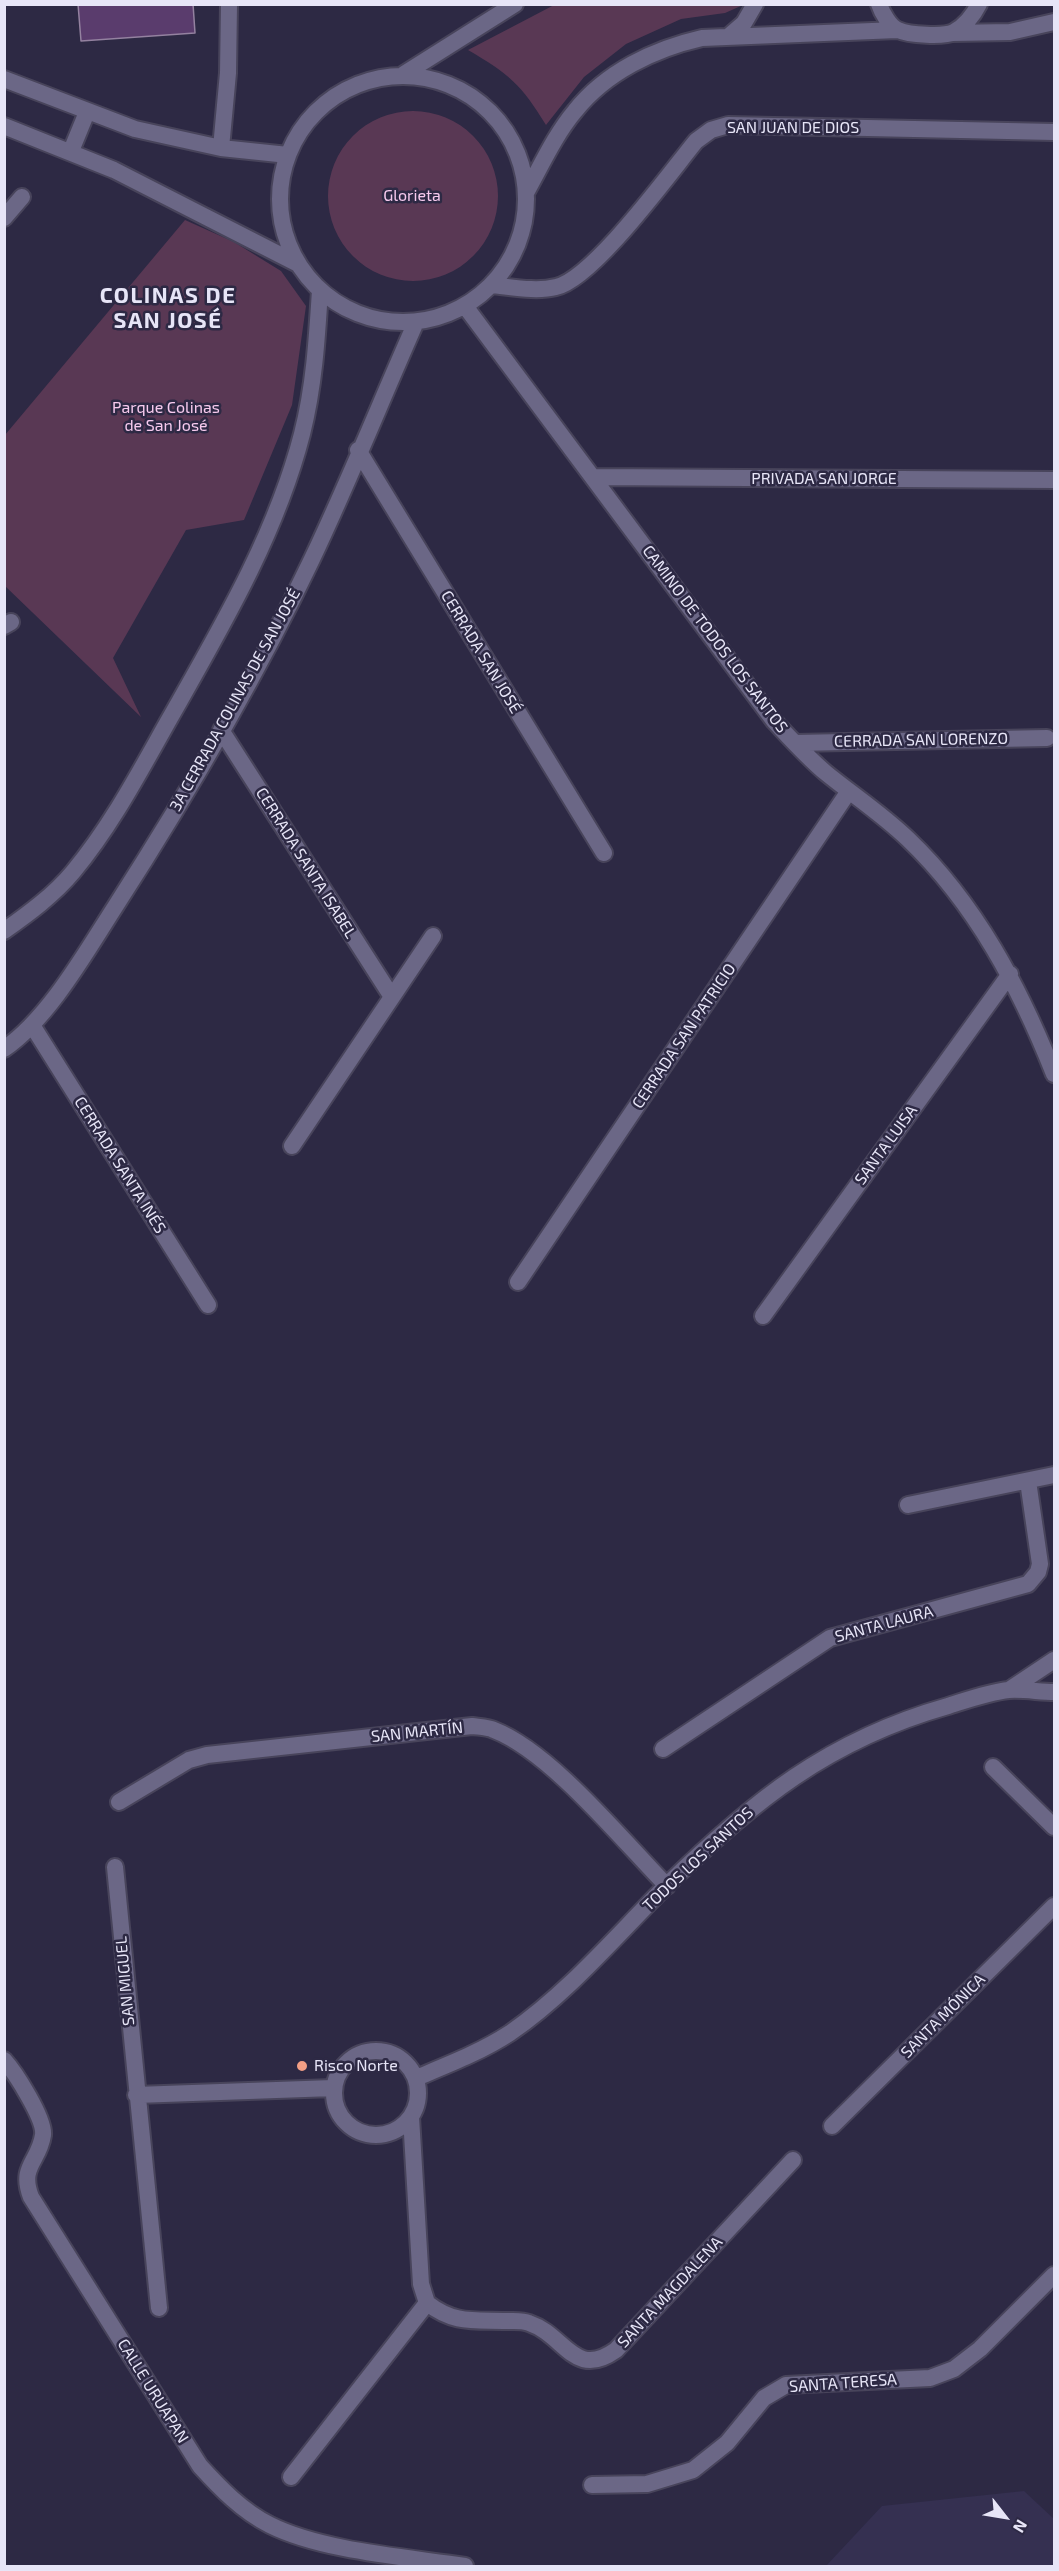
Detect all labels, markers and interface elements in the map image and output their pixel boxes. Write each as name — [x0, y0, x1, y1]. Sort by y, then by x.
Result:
street label: SAN JUAN DE DIOS — [727, 118, 859, 138]
park label: Glorieta — [383, 186, 441, 206]
district label: COLINAS DE SAN JOSÉ — [100, 283, 236, 334]
park label: Parque Colinas de San José — [112, 398, 220, 436]
street label: PRIVADA SAN JORGE — [751, 469, 897, 489]
street label: CAMINO DE TODOS LOS SANTOS — [638, 541, 792, 737]
street label: 3A CERRADA COLINAS DE SAN JOSÉ — [166, 586, 304, 814]
street label: CERRADA SAN JOSÉ — [437, 587, 525, 717]
street label: CERRADA SAN LORENZO — [834, 729, 1008, 751]
street label: CERRADA SANTA ISABEL — [252, 784, 360, 942]
street label: CERRADA SAN PATRICIO — [628, 960, 740, 1112]
street label: CERRADA SANTA INÉS — [70, 1093, 170, 1237]
street label: SANTA LUISA — [851, 1101, 921, 1189]
street label: SANTA LAURA — [833, 1602, 935, 1646]
street label: SAN MARTÍN — [370, 1718, 464, 1746]
street label: TODOS LOS SANTOS — [639, 1803, 757, 1915]
street label: SAN MIGUEL — [112, 1935, 138, 2027]
street label: SANTA MÓNICA — [897, 1970, 989, 2062]
place label: Risco Norte — [314, 2056, 398, 2076]
marker: Risco Norte — [295, 2059, 309, 2073]
street label: SANTA MAGDALENA — [614, 2232, 726, 2352]
street label: CALLE URUAPAN — [113, 2335, 193, 2447]
street label: SANTA TERESA — [788, 2370, 898, 2396]
north arrow — [975, 2487, 1035, 2547]
text: N — [1010, 2517, 1032, 2536]

